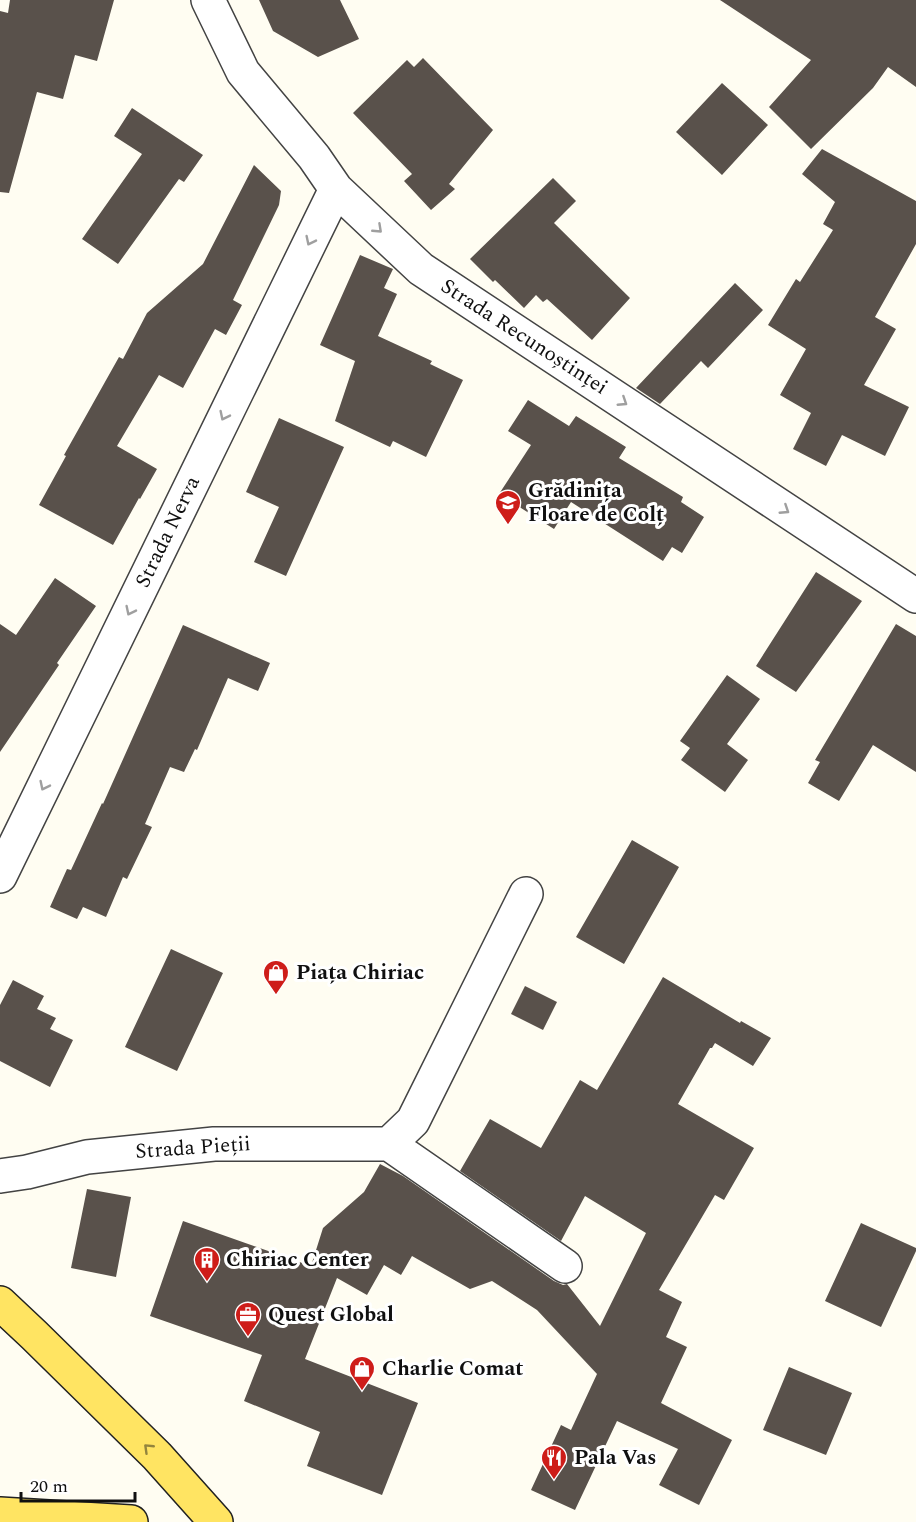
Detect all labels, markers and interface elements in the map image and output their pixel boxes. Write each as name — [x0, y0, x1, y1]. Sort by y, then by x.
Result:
one-way arrow — [372, 222, 382, 233]
one-way arrow — [305, 235, 317, 246]
street label: Strada Recunoștinței — [434, 271, 614, 403]
one-way arrow — [616, 395, 627, 406]
one-way arrow — [220, 410, 232, 421]
street label: Strada Nerva — [127, 470, 209, 593]
place label: Grădinița Floare de Colț — [528, 475, 664, 531]
school or university icon: Grădinița Floare de Colț — [493, 488, 523, 526]
one-way arrow — [779, 502, 790, 513]
one-way arrow — [125, 604, 137, 615]
one-way arrow — [40, 779, 52, 790]
place label: Piața Chiriac — [296, 957, 424, 989]
shop icon: Piața Chiriac — [261, 958, 291, 996]
street label: Strada Pieții — [134, 1128, 252, 1168]
place label: Chiriac Center — [226, 1244, 369, 1276]
building icon: Chiriac Center — [192, 1245, 222, 1283]
place label: Quest Global — [268, 1299, 394, 1331]
office icon: Quest Global — [233, 1300, 263, 1338]
place label: Charlie Comat — [382, 1353, 523, 1385]
shop icon: Charlie Comat — [347, 1354, 377, 1392]
place label: Pala Vas — [574, 1442, 656, 1474]
restaurant icon: Pala Vas — [539, 1443, 569, 1481]
one-way arrow — [145, 1445, 156, 1456]
scale bar — [21, 1465, 135, 1503]
text: 20 m — [30, 1473, 68, 1500]

